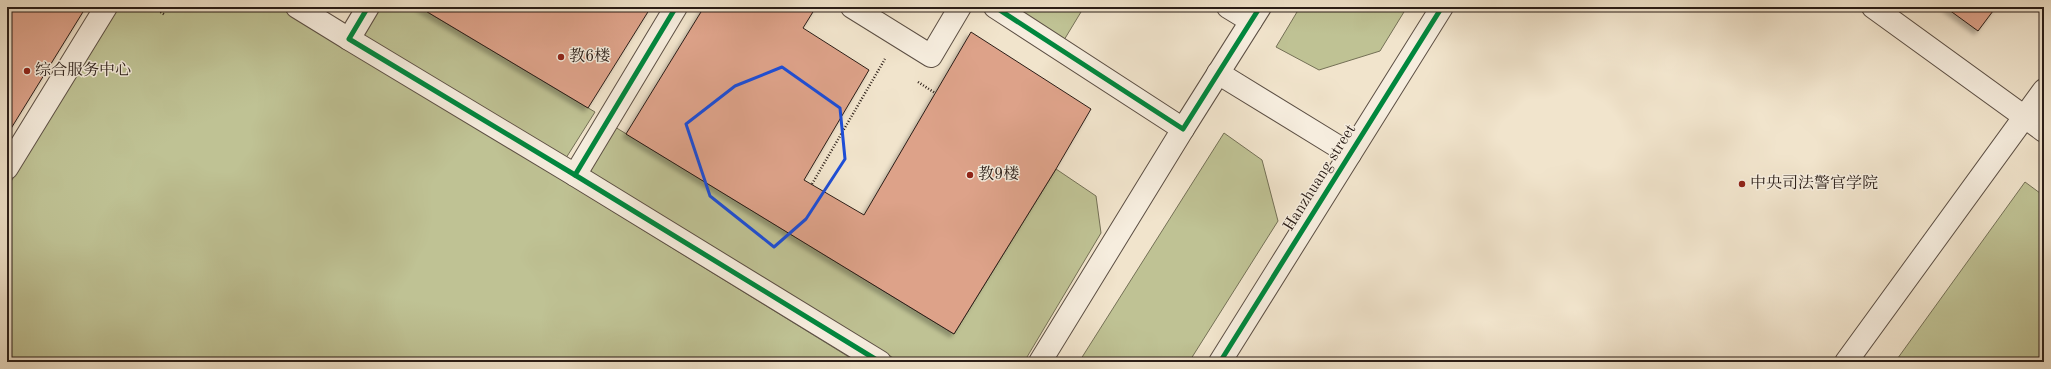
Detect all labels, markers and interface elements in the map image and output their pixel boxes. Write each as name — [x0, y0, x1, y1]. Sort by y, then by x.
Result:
place label: 教6楼 — [569, 47, 610, 65]
marker: 教6楼 — [556, 52, 566, 62]
place label: 综合服务中心 — [35, 61, 131, 79]
marker: 综合服务中心 — [22, 66, 32, 76]
street label: Hanzhuang street — [1281, 121, 1359, 234]
place label: 教9楼 — [978, 165, 1019, 183]
marker: 教9楼 — [965, 170, 975, 180]
place label: 中央司法警官学院 — [1750, 174, 1878, 192]
marker: 中央司法警官学院 — [1737, 179, 1747, 189]

